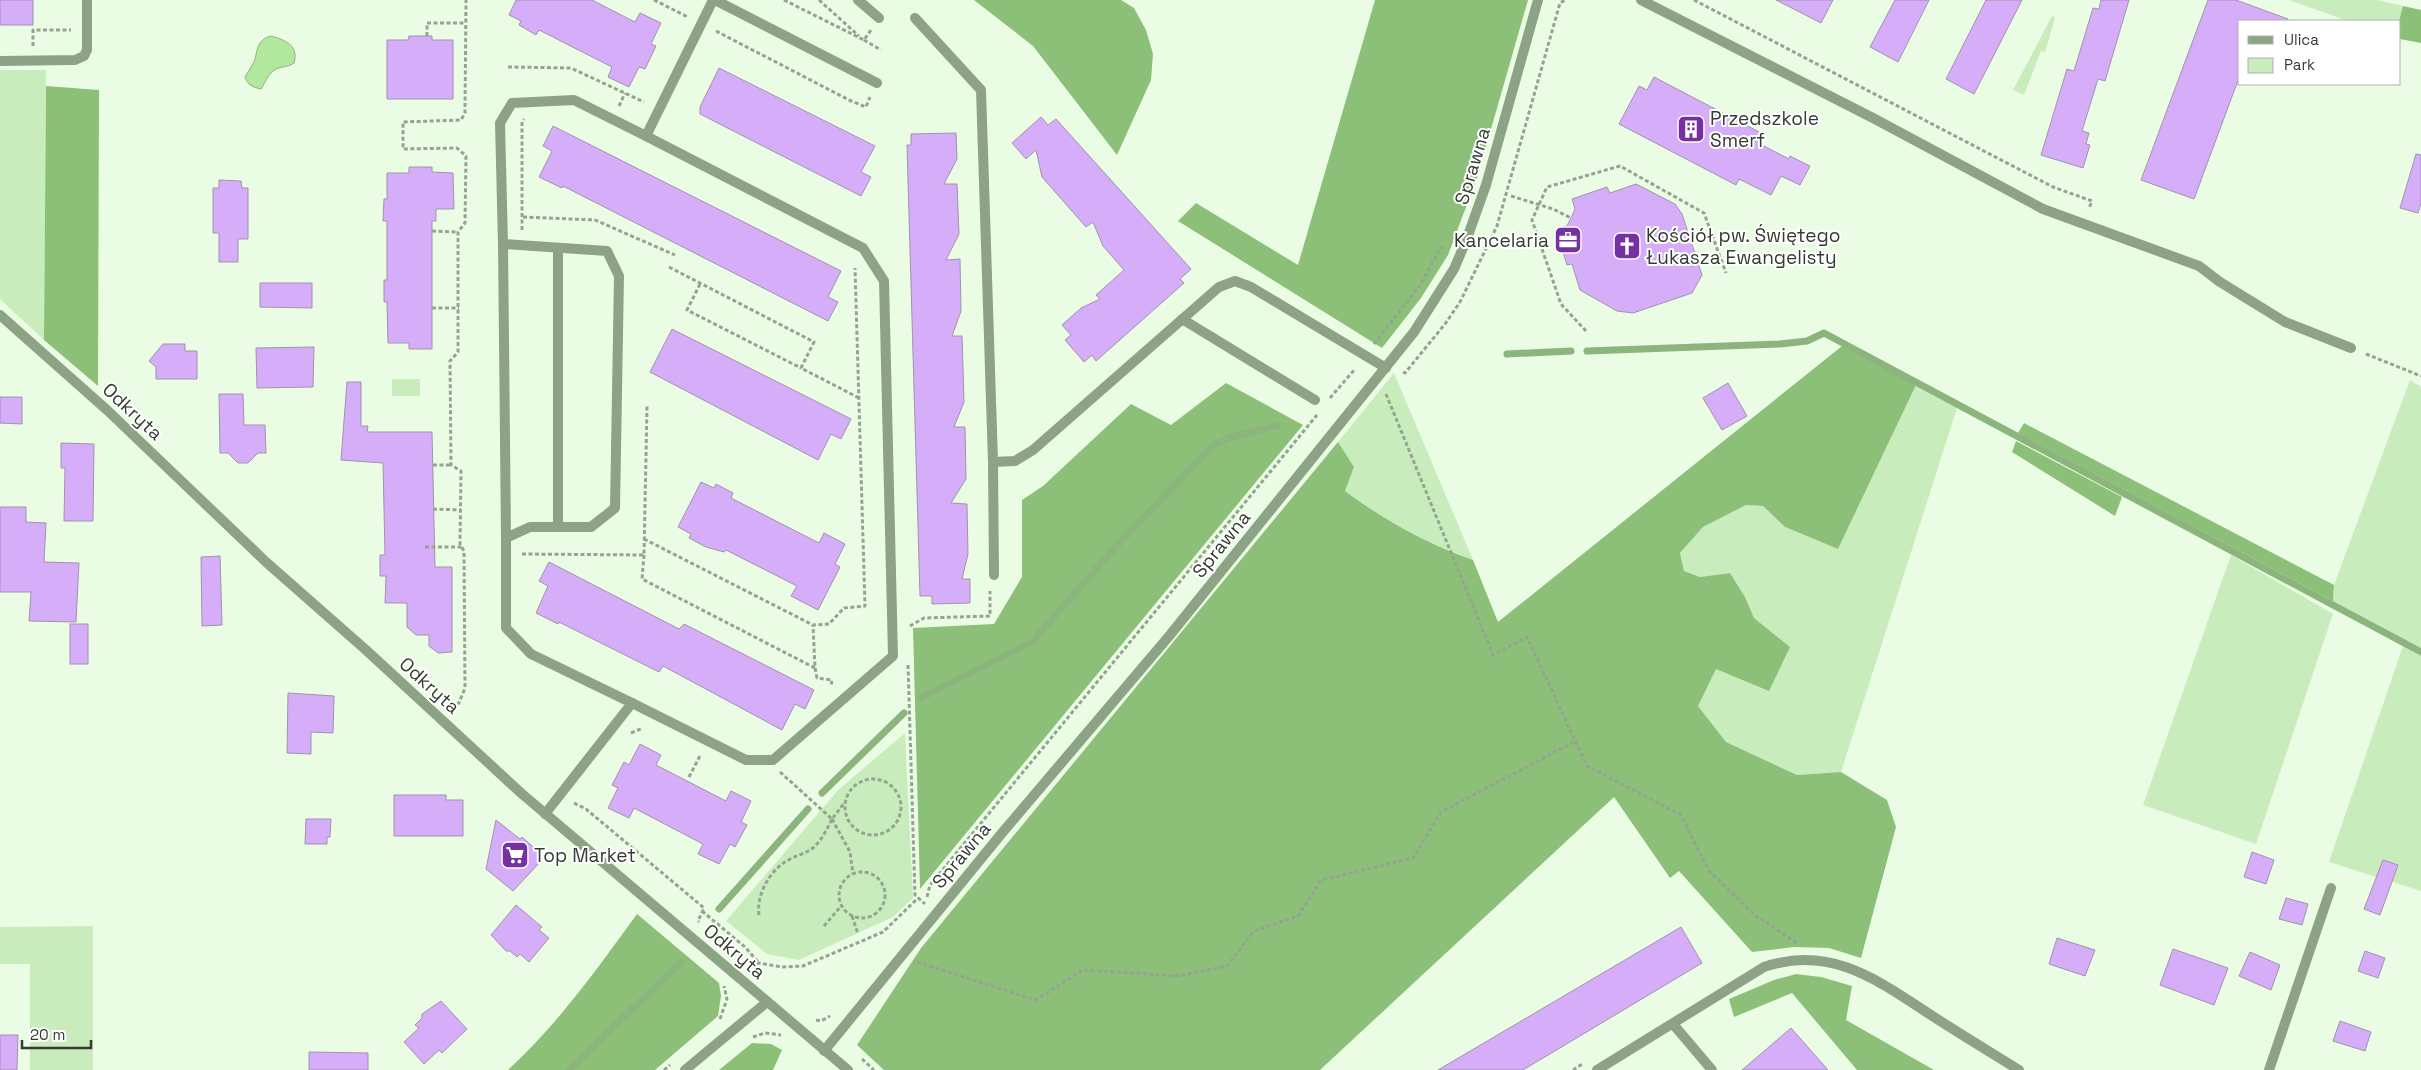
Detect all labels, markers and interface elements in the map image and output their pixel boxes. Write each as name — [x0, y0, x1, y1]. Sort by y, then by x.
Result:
legend — [2238, 20, 2401, 85]
text: Ulica — [2284, 30, 2319, 49]
text: Park — [2284, 55, 2315, 74]
place label: Przedszkole Smerf — [1710, 106, 1819, 153]
building icon: Przedszkole Smerf — [1676, 114, 1706, 144]
street label: Sprawna — [1449, 125, 1496, 208]
place label: Kościół pw. Świętego Łukasza Ewangelisty — [1646, 223, 1840, 270]
office icon: Kancelaria — [1553, 225, 1583, 255]
place label: Kancelaria — [1454, 228, 1549, 253]
church icon: Kościół pw. Świętego Łukasza Ewangelisty — [1612, 231, 1642, 261]
street label: Odkryta — [97, 377, 168, 446]
street label: Sprawna — [1187, 506, 1256, 583]
street label: Odkryta — [394, 651, 465, 719]
street label: Sprawna — [926, 817, 996, 894]
supermarket icon: Top Market — [500, 840, 530, 870]
place label: Top Market — [534, 843, 636, 868]
street label: Odkryta — [698, 918, 771, 985]
scale bar — [22, 1018, 91, 1050]
text: 20 m — [30, 1025, 65, 1044]

